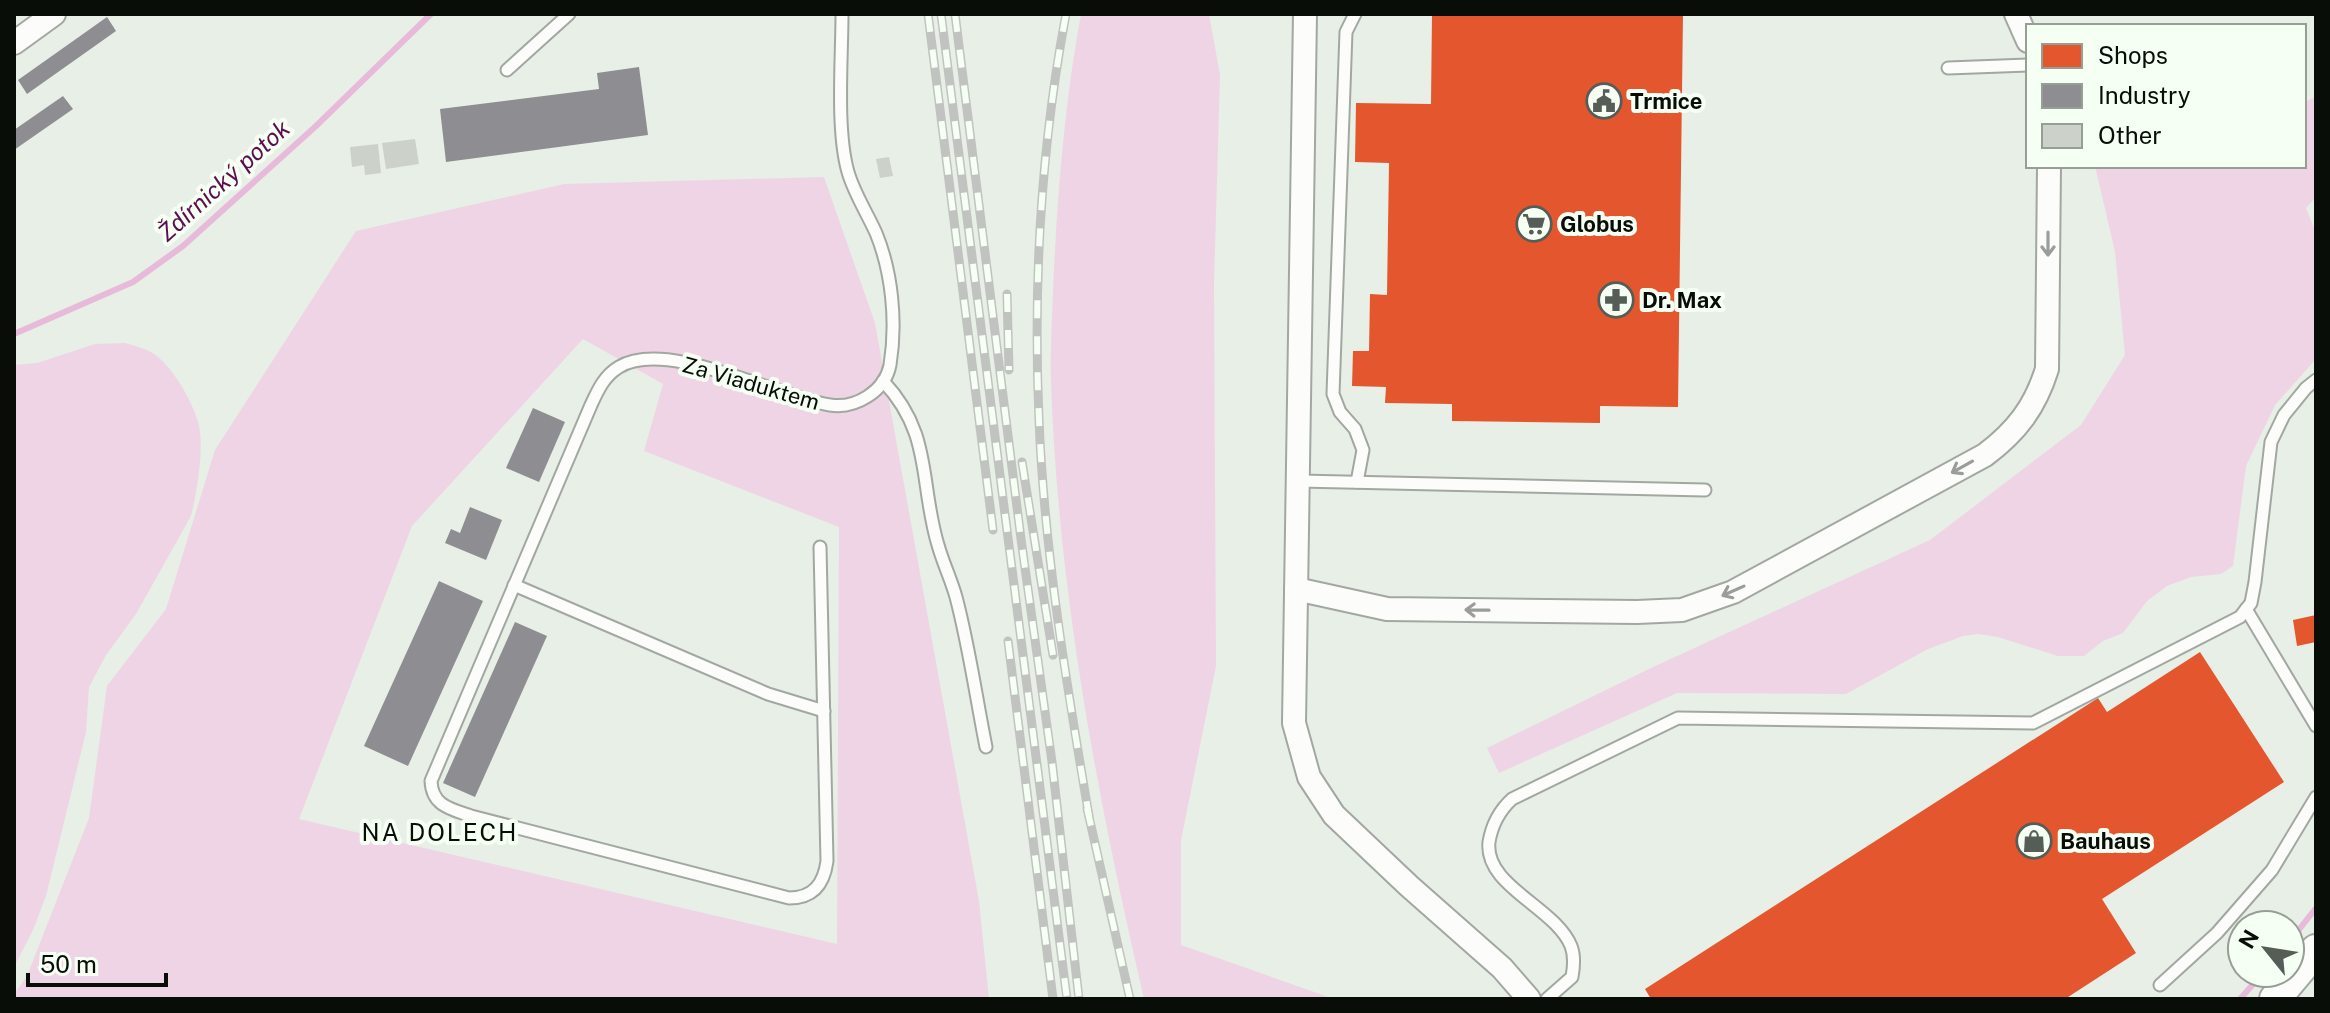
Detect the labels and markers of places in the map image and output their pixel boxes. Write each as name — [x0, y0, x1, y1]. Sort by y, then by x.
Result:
public building icon: Trmice — [1585, 82, 1623, 120]
place label: Trmice — [1630, 88, 1703, 114]
supermarket icon: Globus — [1515, 205, 1553, 243]
place label: Globus — [1560, 211, 1634, 237]
pharmacy icon: Dr. Max — [1597, 281, 1635, 319]
place label: Dr. Max — [1642, 287, 1722, 313]
shop icon: Bauhaus — [2015, 822, 2053, 860]
place label: Bauhaus — [2060, 828, 2151, 854]

